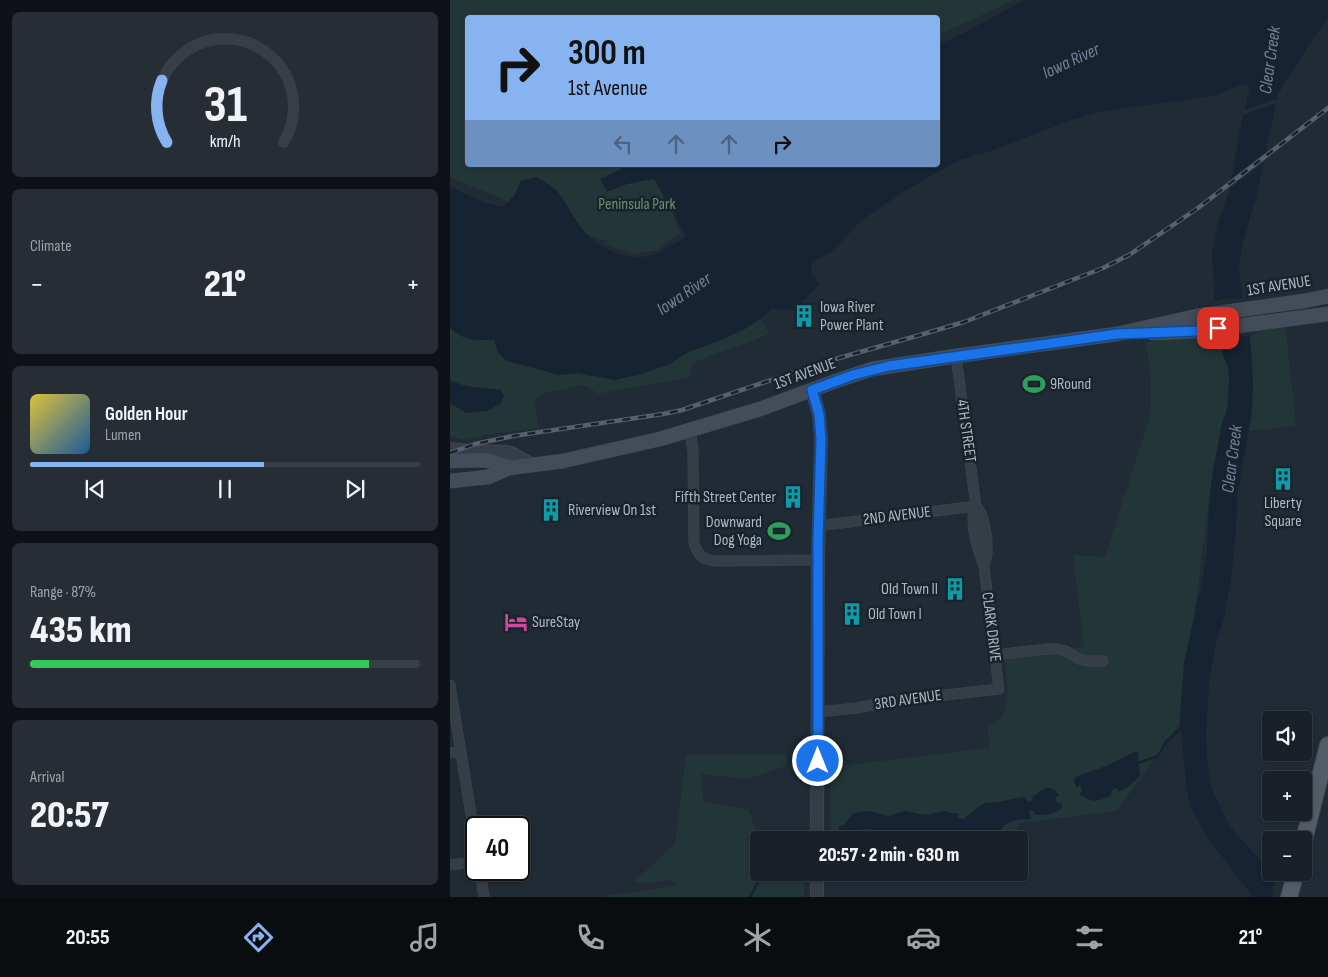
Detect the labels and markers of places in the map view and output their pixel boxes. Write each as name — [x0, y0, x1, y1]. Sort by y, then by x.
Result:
place label: Iowa River Power Plant — [820, 298, 884, 335]
building icon: Iowa River Power Plant — [791, 303, 817, 329]
pin — [1197, 307, 1239, 349]
sports icon: 9Round — [1021, 371, 1047, 397]
place label: 9Round — [1050, 375, 1091, 394]
building icon: Liberty Square — [1270, 466, 1296, 492]
building icon: Fifth Street Center — [780, 484, 806, 510]
place label: Fifth Street Center — [675, 488, 776, 507]
place label: Liberty Square — [1264, 494, 1302, 531]
building icon: Riverview On 1st — [538, 497, 564, 523]
place label: Riverview On 1st — [568, 501, 656, 520]
place label: Downward Dog Yoga — [706, 513, 762, 550]
sports icon: Downward Dog Yoga — [766, 518, 792, 544]
building icon: Old Town II — [942, 576, 968, 602]
place label: Old Town II — [881, 580, 938, 599]
building icon: Old Town I — [839, 601, 865, 627]
place label: Old Town I — [868, 605, 922, 624]
hotel icon: SureStay — [503, 609, 529, 635]
place label: SureStay — [532, 613, 580, 632]

